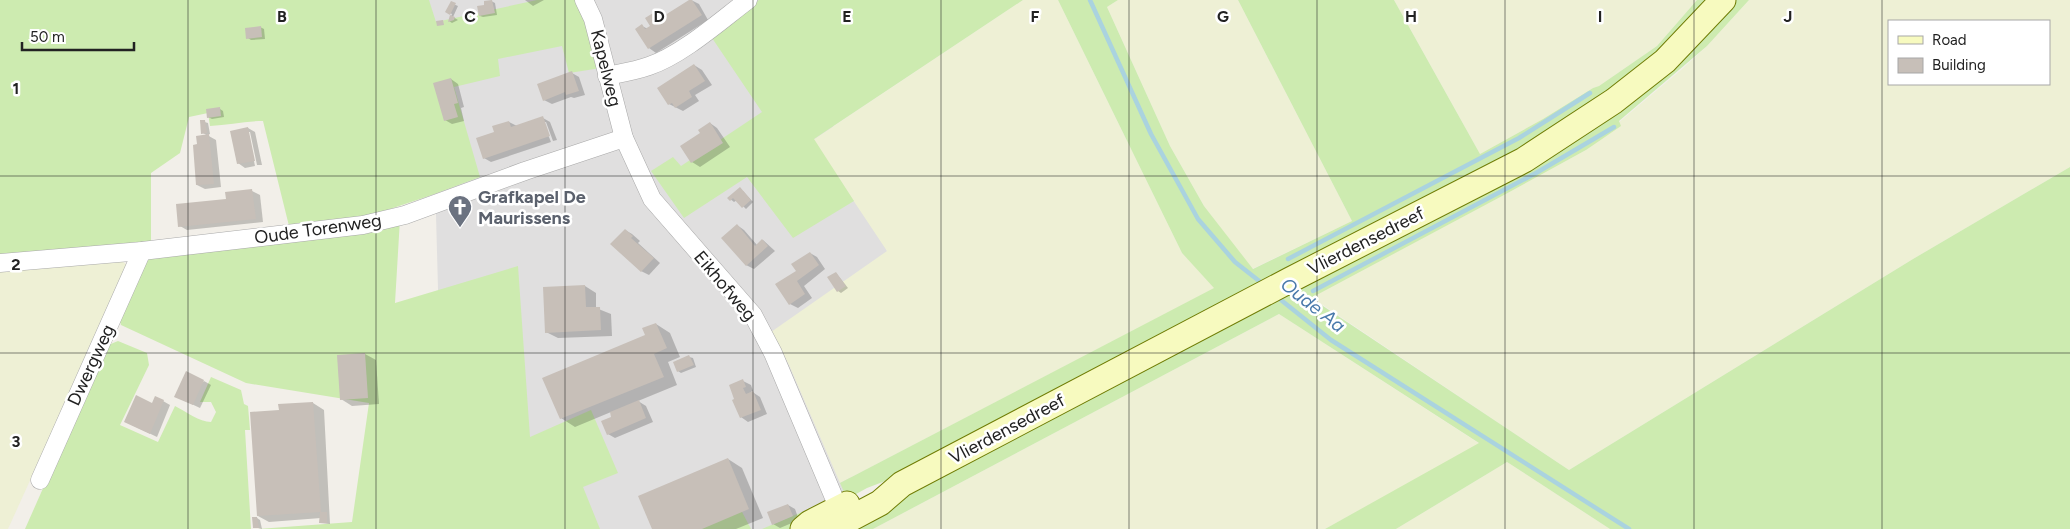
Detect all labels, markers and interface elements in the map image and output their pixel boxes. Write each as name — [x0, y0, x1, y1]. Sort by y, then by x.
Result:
text: B — [277, 7, 287, 26]
text: C — [464, 7, 476, 26]
text: D — [653, 7, 665, 26]
text: E — [842, 7, 852, 26]
text: F — [1031, 7, 1040, 26]
text: G — [1217, 7, 1229, 26]
text: H — [1405, 7, 1417, 26]
text: I — [1598, 7, 1602, 26]
text: J — [1784, 7, 1792, 26]
scale bar — [22, 20, 135, 52]
legend — [1888, 20, 2050, 85]
street label: Kapelweg — [586, 27, 626, 109]
text: 50 m — [30, 28, 65, 46]
text: Road — [1932, 31, 1967, 49]
text: Building — [1932, 56, 1986, 74]
text: 1 — [13, 79, 19, 98]
place label: Grafkapel De Maurissens — [478, 186, 586, 229]
church icon: Grafkapel De Maurissens — [447, 194, 473, 228]
street label: Vlierdensedreef — [1304, 202, 1428, 280]
street label: Oude Torenweg — [253, 209, 383, 249]
street label: Eikhofweg — [689, 246, 761, 326]
text: 2 — [11, 255, 21, 274]
water label: Oude Aa — [1276, 273, 1350, 337]
street label: Dwergweg — [63, 321, 119, 409]
street label: Vlierdensedreef — [945, 389, 1069, 469]
text: 3 — [12, 432, 21, 451]

